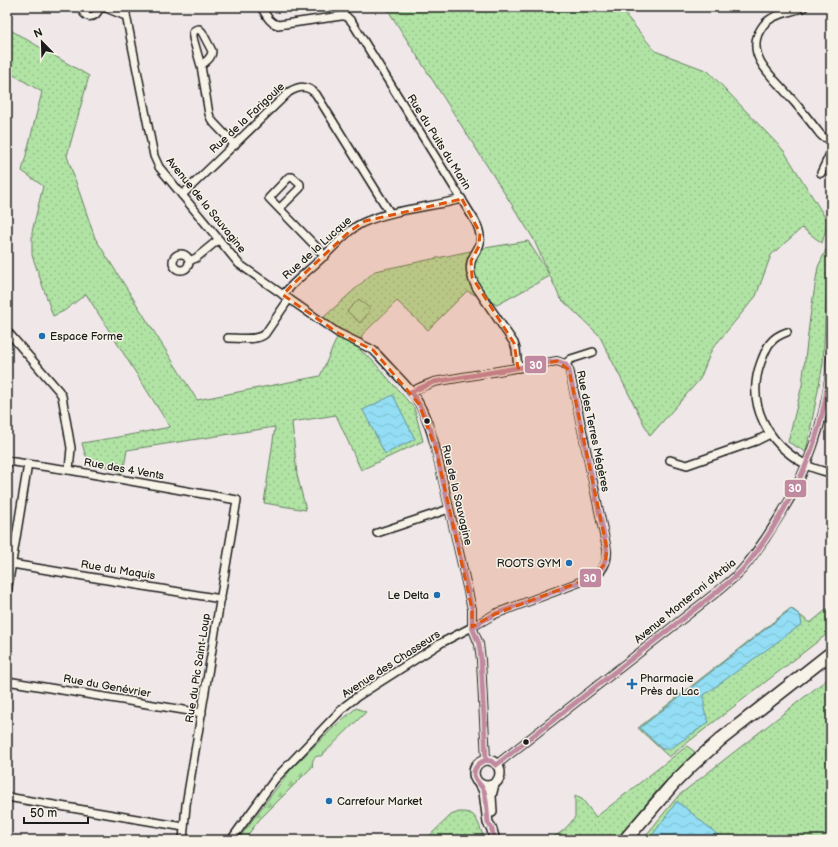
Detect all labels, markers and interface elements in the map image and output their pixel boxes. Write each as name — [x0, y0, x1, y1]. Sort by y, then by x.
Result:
north arrow — [22, 22, 62, 62]
text: N — [32, 26, 45, 41]
street label: Rue de la Farigoule — [207, 80, 287, 156]
street label: Rue du Puits du Marin — [404, 92, 474, 192]
street label: Avenue de la Sauvagine — [163, 155, 249, 256]
street label: Rue de la Lucque — [280, 213, 354, 282]
place label: Espace Forme — [50, 330, 123, 343]
marker: Espace Forme — [37, 331, 47, 341]
line badge: 30 — [524, 355, 547, 374]
text: 30 — [529, 359, 543, 372]
street label: Rue des Terres Mégères — [574, 369, 612, 493]
unlabelled marker — [422, 416, 432, 426]
street label: Rue de la Sauvagine — [439, 444, 475, 547]
street label: Rue des 4 Vents — [83, 456, 166, 483]
line badge: 30 — [784, 479, 807, 498]
text: 30 — [788, 482, 802, 495]
street label: Avenue Monteroni d'Arbia — [632, 556, 738, 646]
place label: ROOTS GYM — [497, 557, 561, 570]
street label: Rue du Maquis — [80, 558, 157, 582]
marker: ROOTS GYM — [564, 558, 574, 568]
line badge: 30 — [579, 568, 602, 588]
text: 30 — [583, 572, 597, 585]
place label: Le Delta — [387, 589, 429, 602]
marker: Le Delta — [432, 590, 442, 600]
street label: Rue du Pic Saint-Loup — [183, 612, 213, 724]
street label: Avenue des Chasseurs — [340, 627, 443, 701]
street label: Rue du Genévrier — [62, 672, 153, 700]
place label: Pharmacie Près du Lac — [640, 672, 699, 698]
marker: Pharmacie Près du Lac — [627, 679, 637, 689]
unlabelled marker — [521, 737, 531, 747]
place label: Carrefour Market — [337, 795, 423, 808]
marker: Carrefour Market — [324, 796, 334, 806]
scale bar — [24, 799, 88, 825]
text: 50 m — [30, 806, 57, 821]

